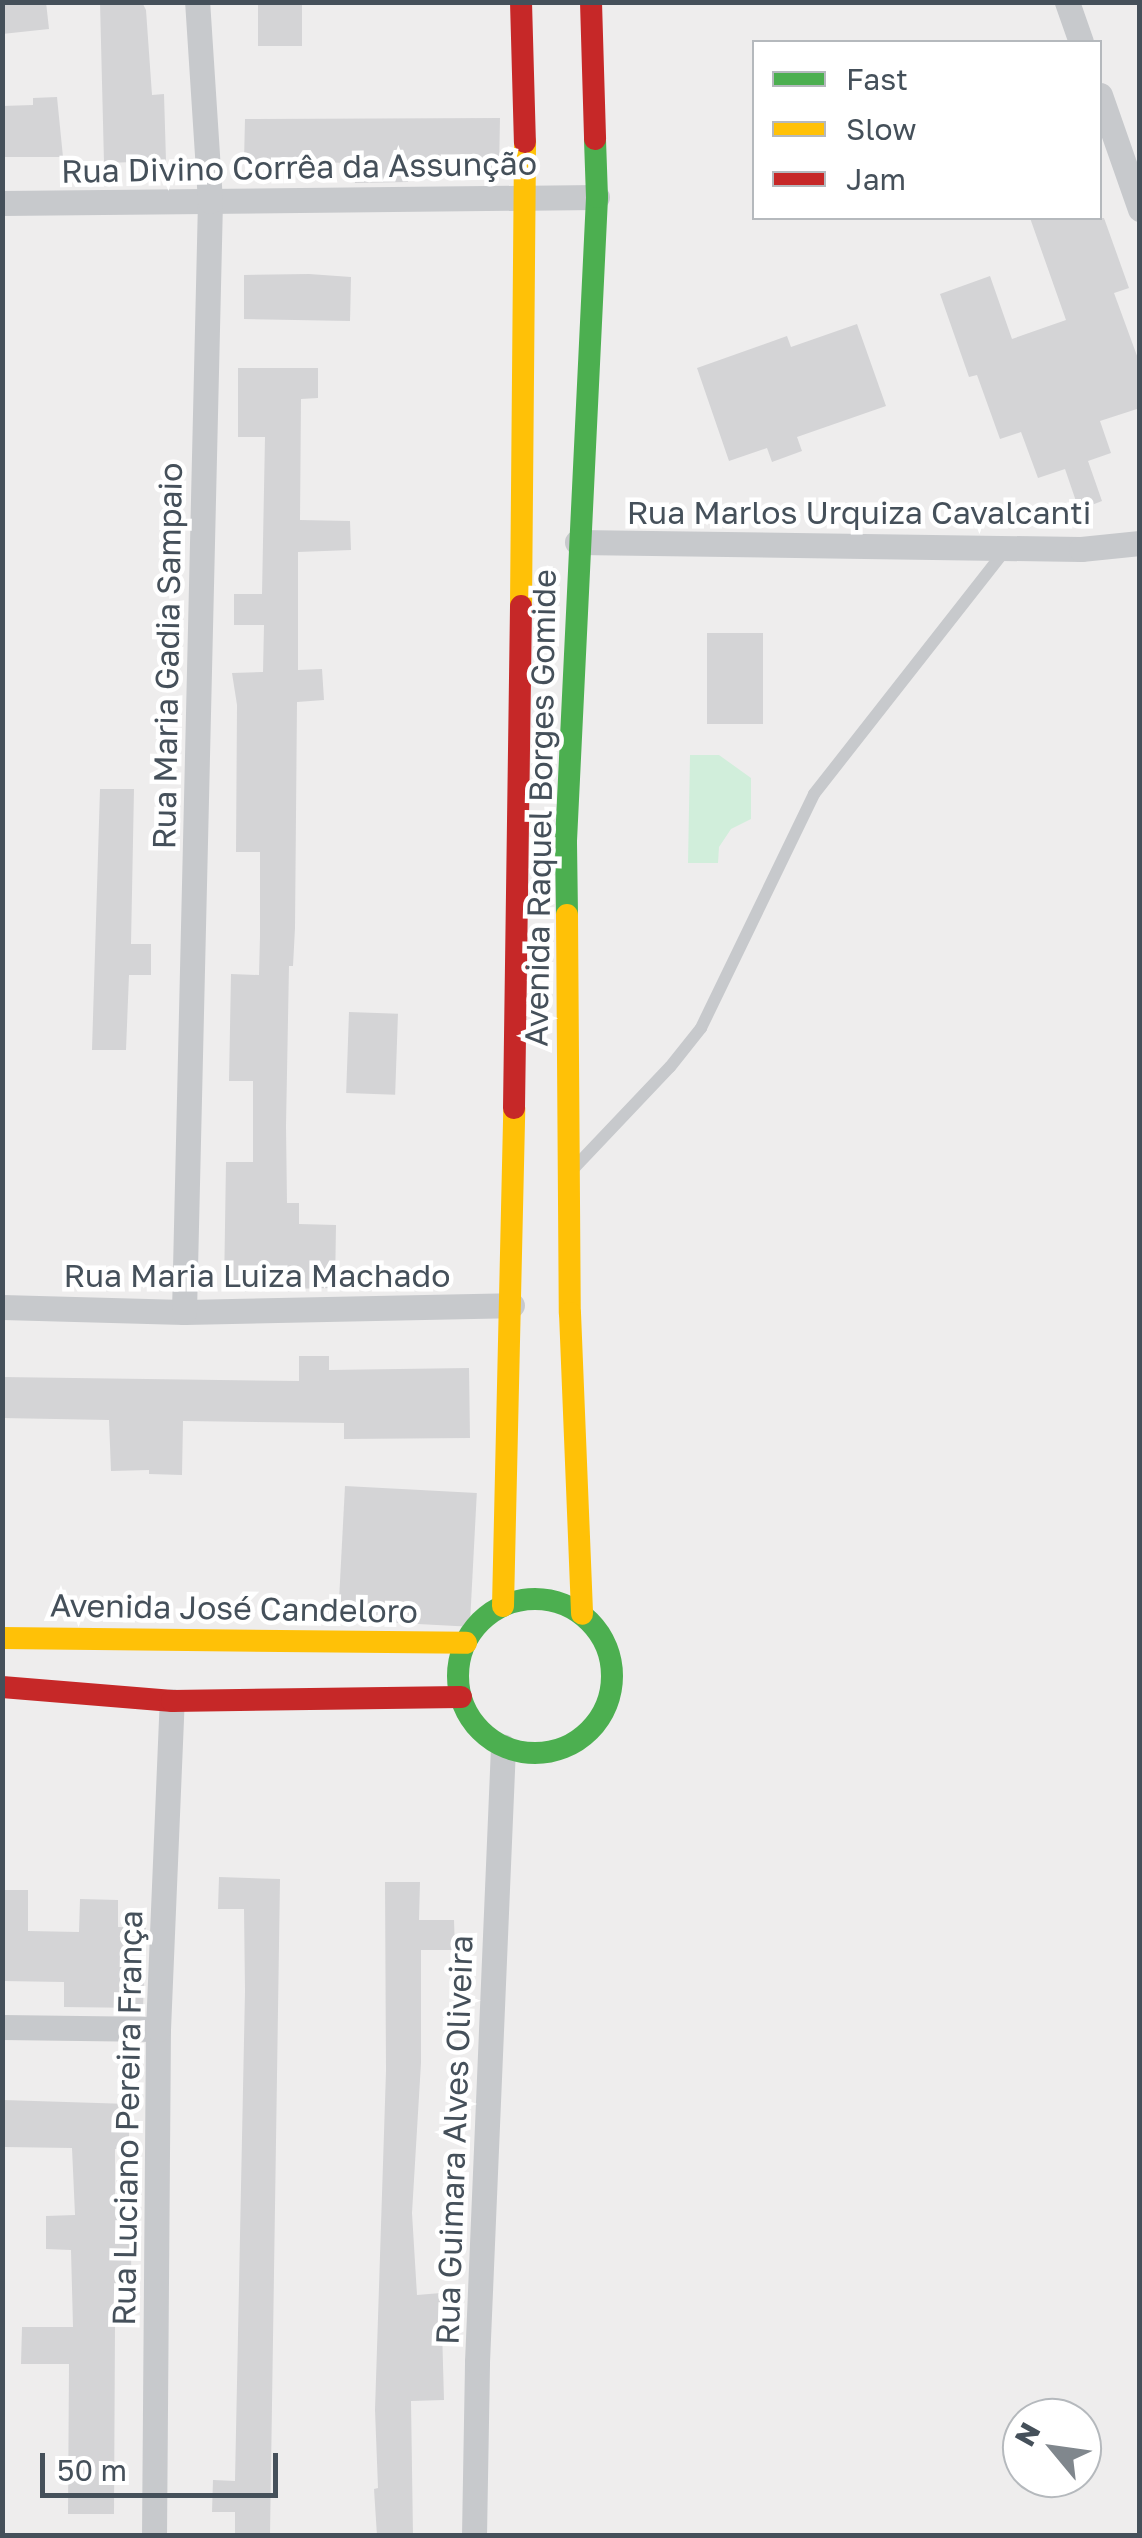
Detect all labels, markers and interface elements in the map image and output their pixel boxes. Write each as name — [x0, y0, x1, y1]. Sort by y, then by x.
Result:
legend — [752, 40, 1102, 220]
text: Fast — [846, 61, 908, 97]
text: Slow — [846, 111, 917, 147]
street label: Rua Divino Corrêa da Assunção — [61, 144, 537, 190]
text: Jam — [846, 161, 906, 197]
street label: Rua Maria Gadia Sampaio — [144, 462, 190, 850]
street label: Rua Marlos Urquiza Cavalcanti — [627, 493, 1091, 531]
street label: Avenida Raquel Borges Gomide — [517, 569, 563, 1047]
street label: Rua Maria Luiza Machado — [64, 1256, 450, 1294]
street label: Avenida José Candeloro — [50, 1586, 418, 1630]
street label: Rua Luciano Pereira França — [104, 1910, 150, 2326]
street label: Rua Guimara Alves Oliveira — [428, 1934, 480, 2346]
north arrow — [1002, 2398, 1102, 2498]
text: N — [1007, 2417, 1047, 2451]
scale bar — [45, 2433, 282, 2495]
text: 50 m — [57, 2452, 127, 2488]

